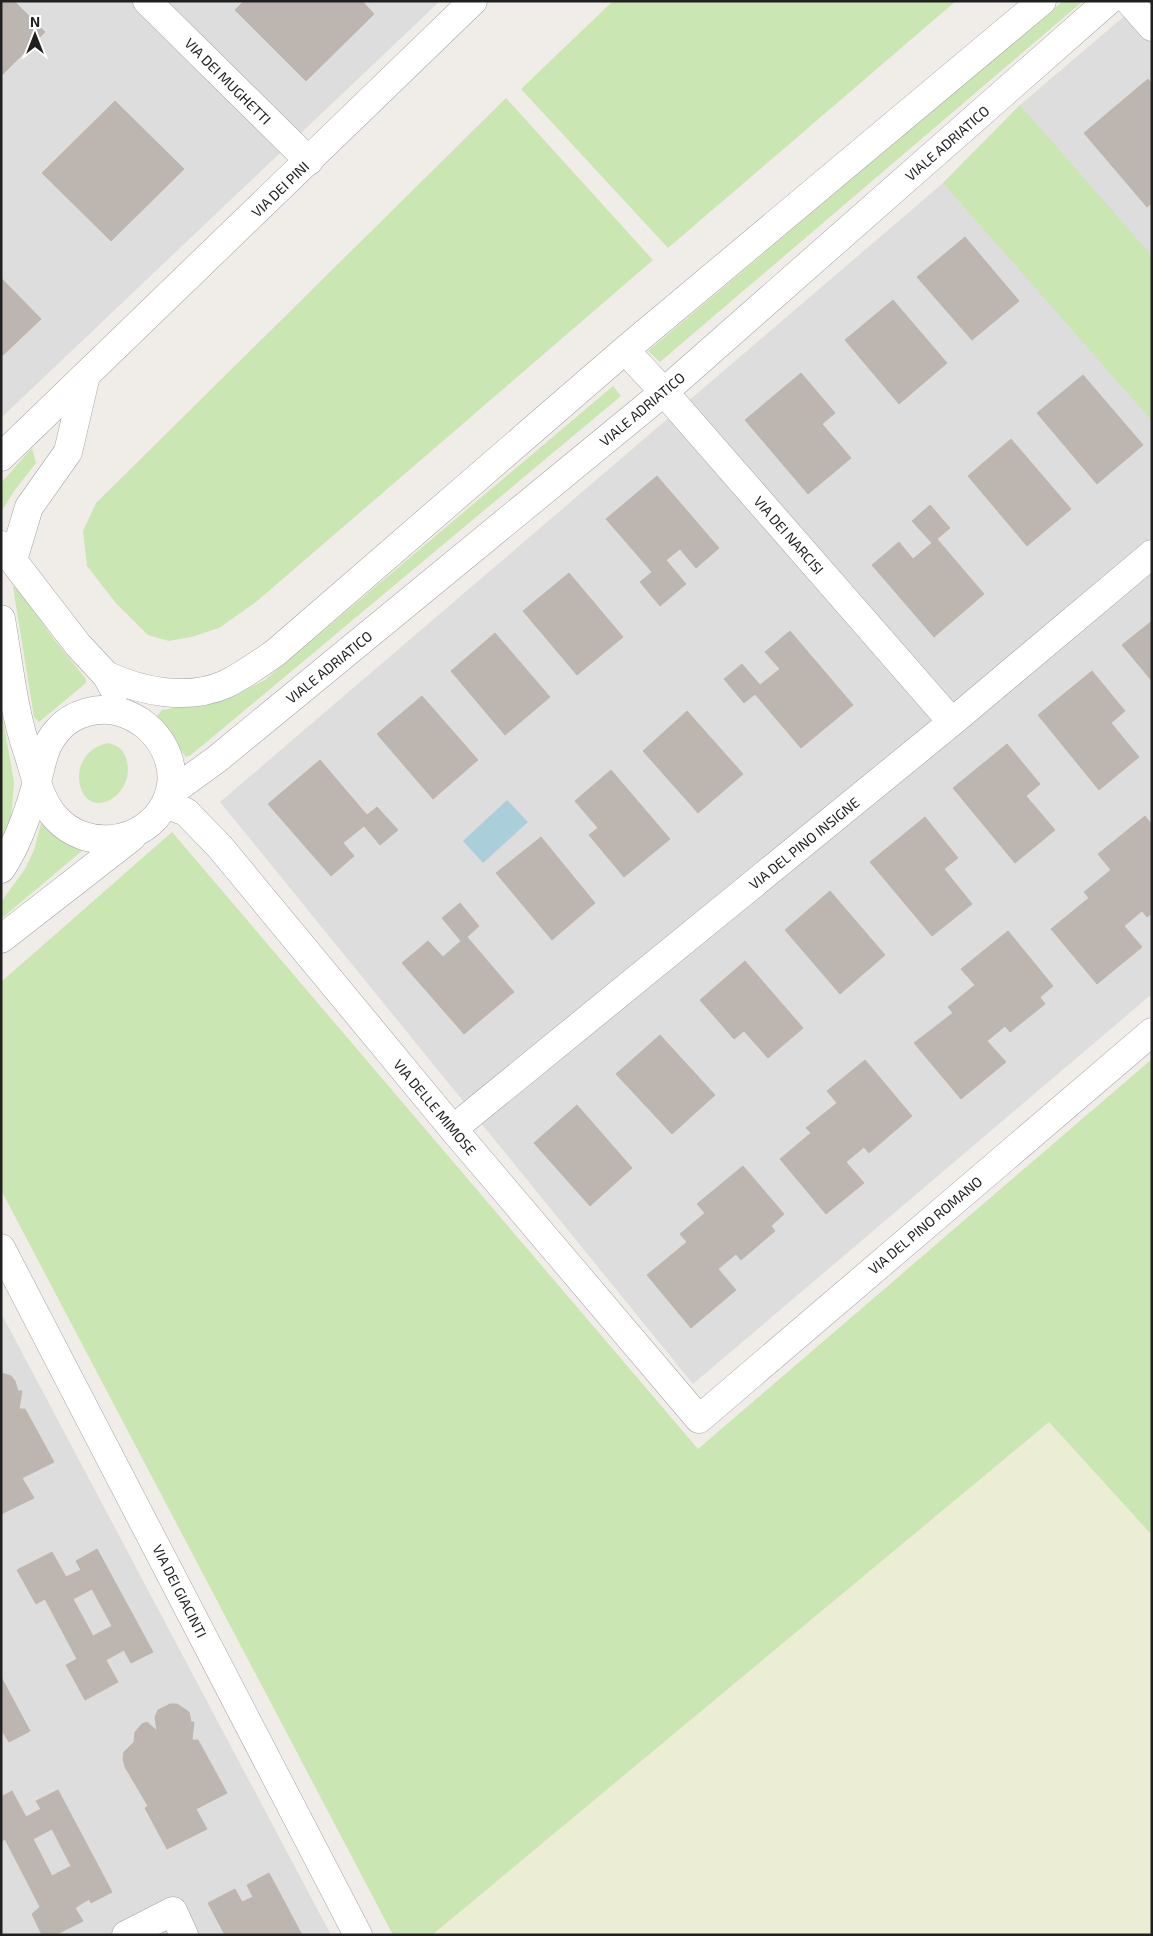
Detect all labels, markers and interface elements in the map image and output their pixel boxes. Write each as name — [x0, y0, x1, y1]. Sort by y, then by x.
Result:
north arrow — [10, 10, 60, 60]
text: N — [30, 13, 40, 30]
street label: VIA DEI MUGHETTI — [181, 34, 275, 128]
street label: VIALE ADRIATICO — [901, 102, 993, 184]
street label: VIA DEI PINI — [248, 157, 312, 221]
street label: VIALE ADRIATICO — [596, 368, 688, 450]
street label: VIA DEI NARCISI — [750, 492, 828, 578]
street label: VIALE ADRIATICO — [282, 627, 376, 707]
street label: VIA DEL PINO INSIGNE — [746, 793, 863, 893]
street label: VIA DELLE MIMOSE — [390, 1056, 480, 1158]
street label: VIA DEL PINO ROMANO — [865, 1172, 985, 1278]
street label: VIA DEI GIACINTI — [149, 1542, 211, 1640]

